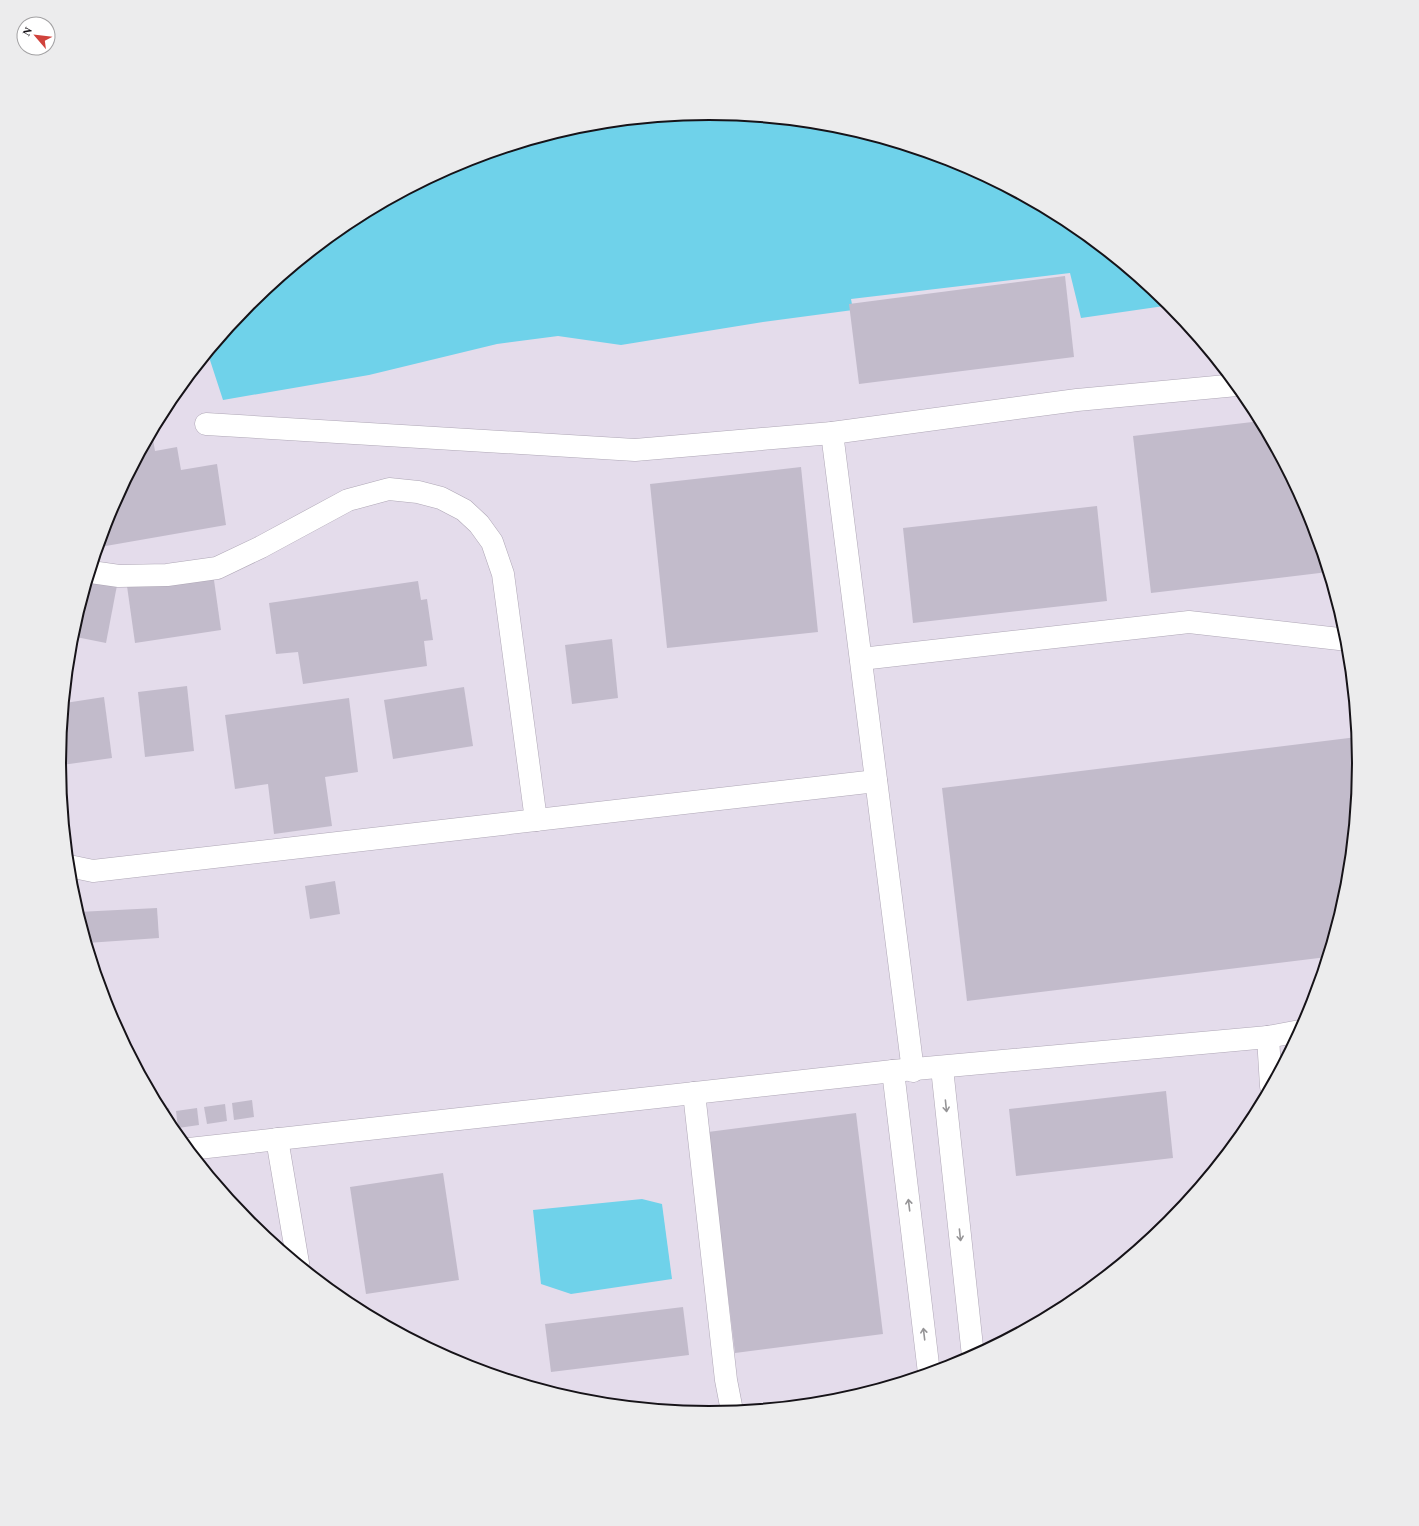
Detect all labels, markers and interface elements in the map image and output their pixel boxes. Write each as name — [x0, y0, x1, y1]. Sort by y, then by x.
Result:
north arrow — [16, 16, 56, 56]
text: N — [20, 25, 34, 38]
one-way arrow — [942, 1099, 950, 1112]
one-way arrow — [905, 1199, 913, 1212]
one-way arrow — [956, 1229, 964, 1242]
one-way arrow — [920, 1328, 928, 1341]

